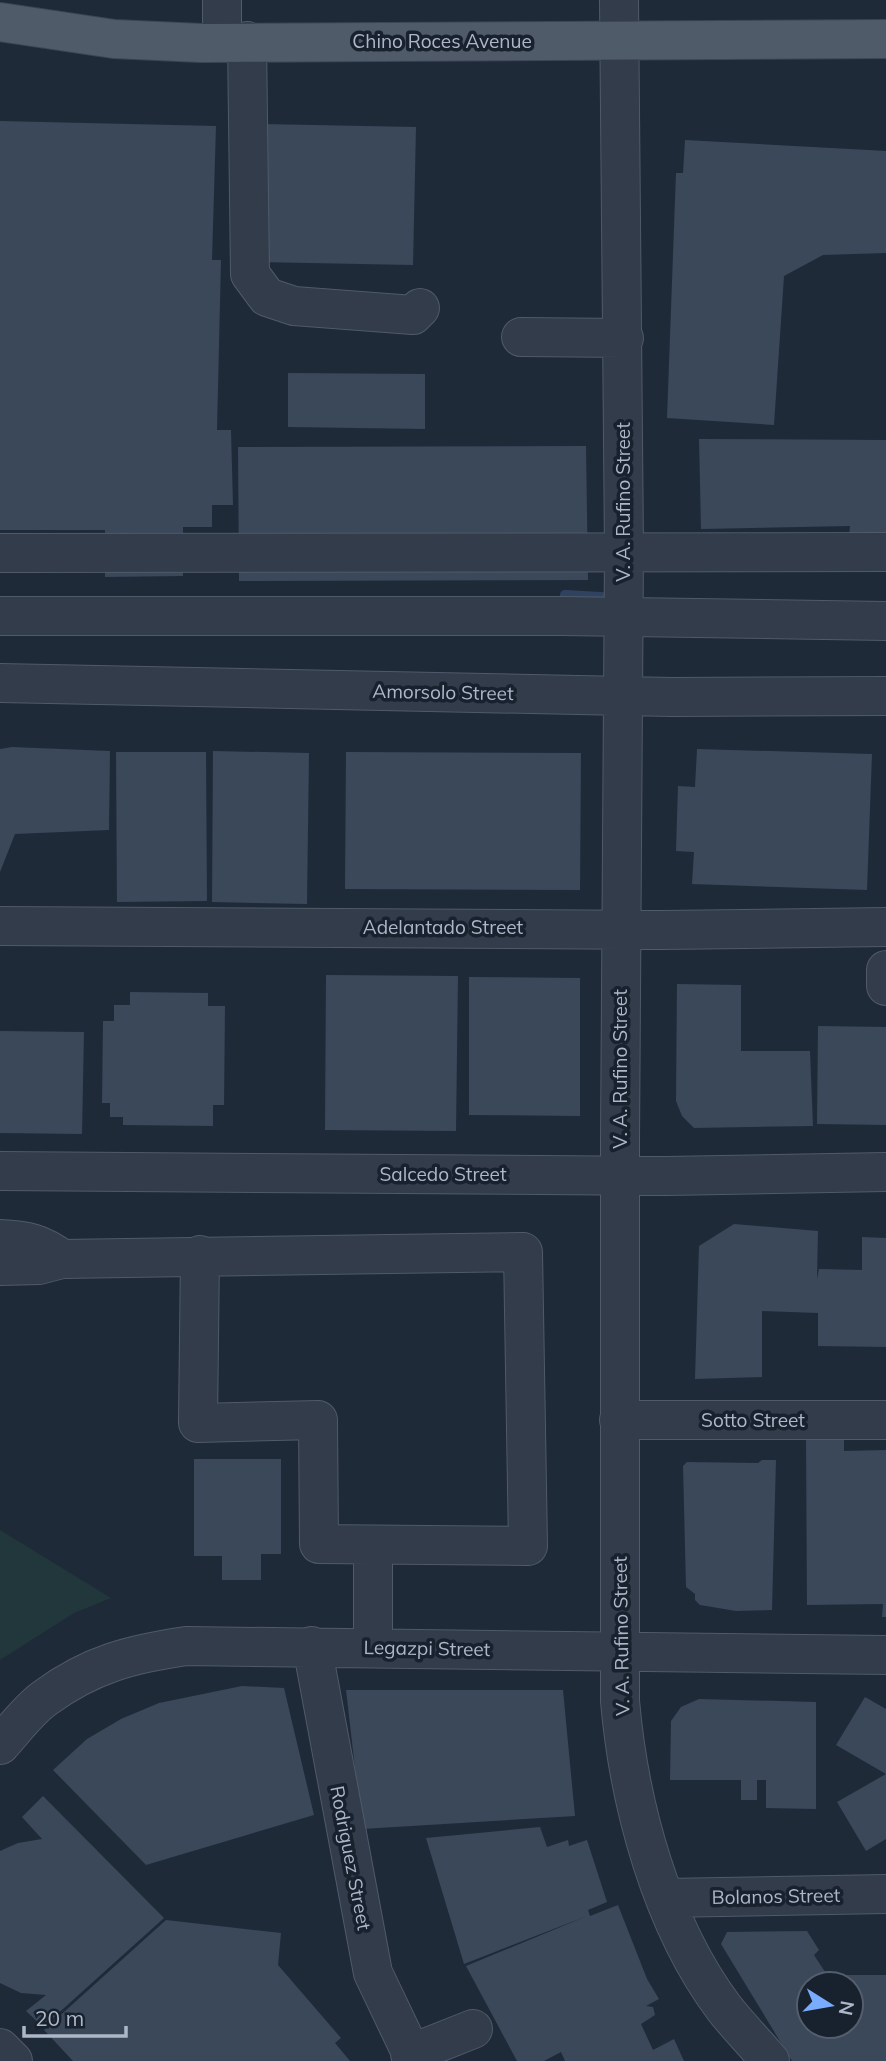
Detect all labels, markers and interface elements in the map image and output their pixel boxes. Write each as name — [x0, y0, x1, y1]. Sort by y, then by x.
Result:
street label: Chino Roces Avenue — [352, 29, 532, 53]
street label: V. A. Rufino Street — [611, 422, 635, 582]
street label: Amorsolo Street — [372, 679, 514, 705]
street label: Adelantado Street — [363, 915, 524, 939]
street label: V. A. Rufino Street — [608, 989, 632, 1149]
street label: Salcedo Street — [379, 1162, 507, 1186]
street label: Sotto Street — [701, 1408, 805, 1432]
street label: V. A. Rufino Street — [608, 1556, 634, 1716]
street label: Legazpi Street — [363, 1635, 491, 1661]
street label: Rodriguez Street — [325, 1784, 377, 1933]
street label: Bolanos Street — [711, 1883, 841, 1909]
north arrow — [795, 1970, 865, 2040]
scale bar — [24, 1994, 126, 2038]
text: N — [834, 1999, 860, 2018]
text: 20 m — [35, 2005, 84, 2031]

